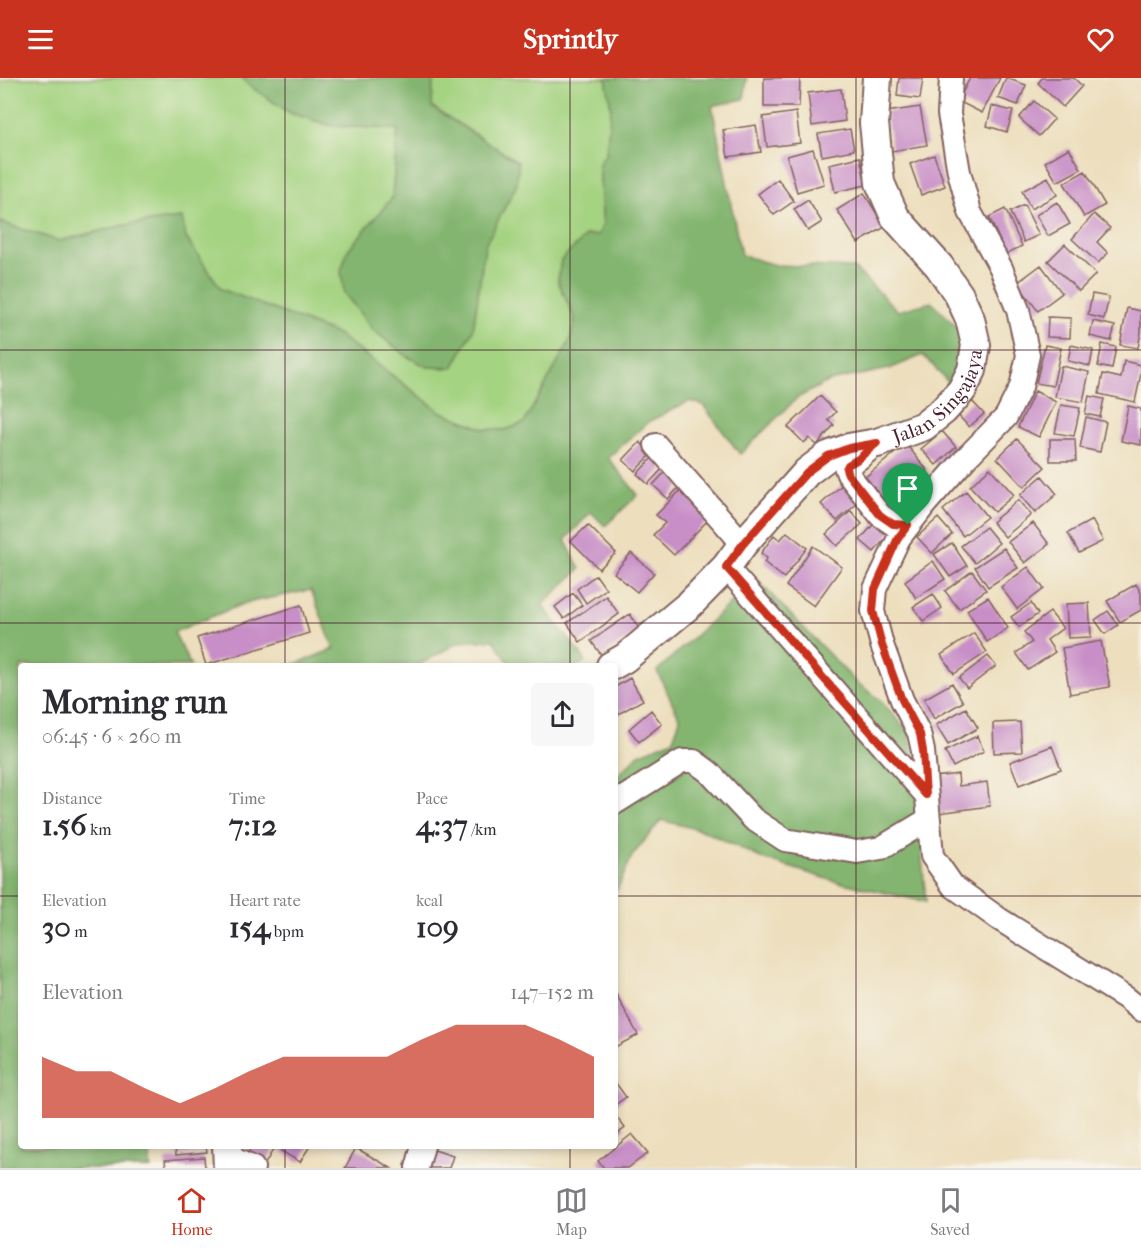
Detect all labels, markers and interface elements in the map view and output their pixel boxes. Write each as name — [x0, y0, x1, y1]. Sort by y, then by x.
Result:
icon: menu — [24, 23, 57, 56]
text: Sprintly — [523, 23, 618, 55]
icon: heart — [1084, 23, 1117, 56]
street label: Jalan Singajaya — [887, 347, 987, 449]
pin — [882, 463, 933, 525]
icon: arrive — [891, 472, 924, 505]
text: Morning run — [42, 683, 227, 722]
button: share — [531, 683, 594, 746]
text: 06:45 · 6 × 260 m — [42, 725, 181, 748]
text: Distance — [42, 789, 102, 808]
text: Time — [229, 789, 265, 808]
text: Pace — [416, 789, 448, 808]
text: 1.56 — [42, 808, 87, 843]
text: 7:12 — [229, 808, 277, 843]
text: 4:37 — [416, 808, 468, 843]
text: km — [87, 820, 111, 839]
text: /km — [468, 820, 497, 839]
text: Elevation — [42, 891, 107, 910]
text: Heart rate — [229, 891, 301, 910]
text: kcal — [416, 891, 443, 910]
text: 30 — [42, 910, 71, 945]
text: 154 — [229, 910, 270, 945]
text: 109 — [416, 910, 459, 945]
text: m — [71, 922, 88, 941]
text: bpm — [270, 922, 304, 941]
text: Elevation — [42, 981, 123, 1004]
text: 147–152 m — [510, 981, 594, 1004]
tab: Home — [171, 1184, 213, 1239]
tab: Map — [555, 1184, 588, 1239]
tab: Saved — [930, 1184, 970, 1239]

